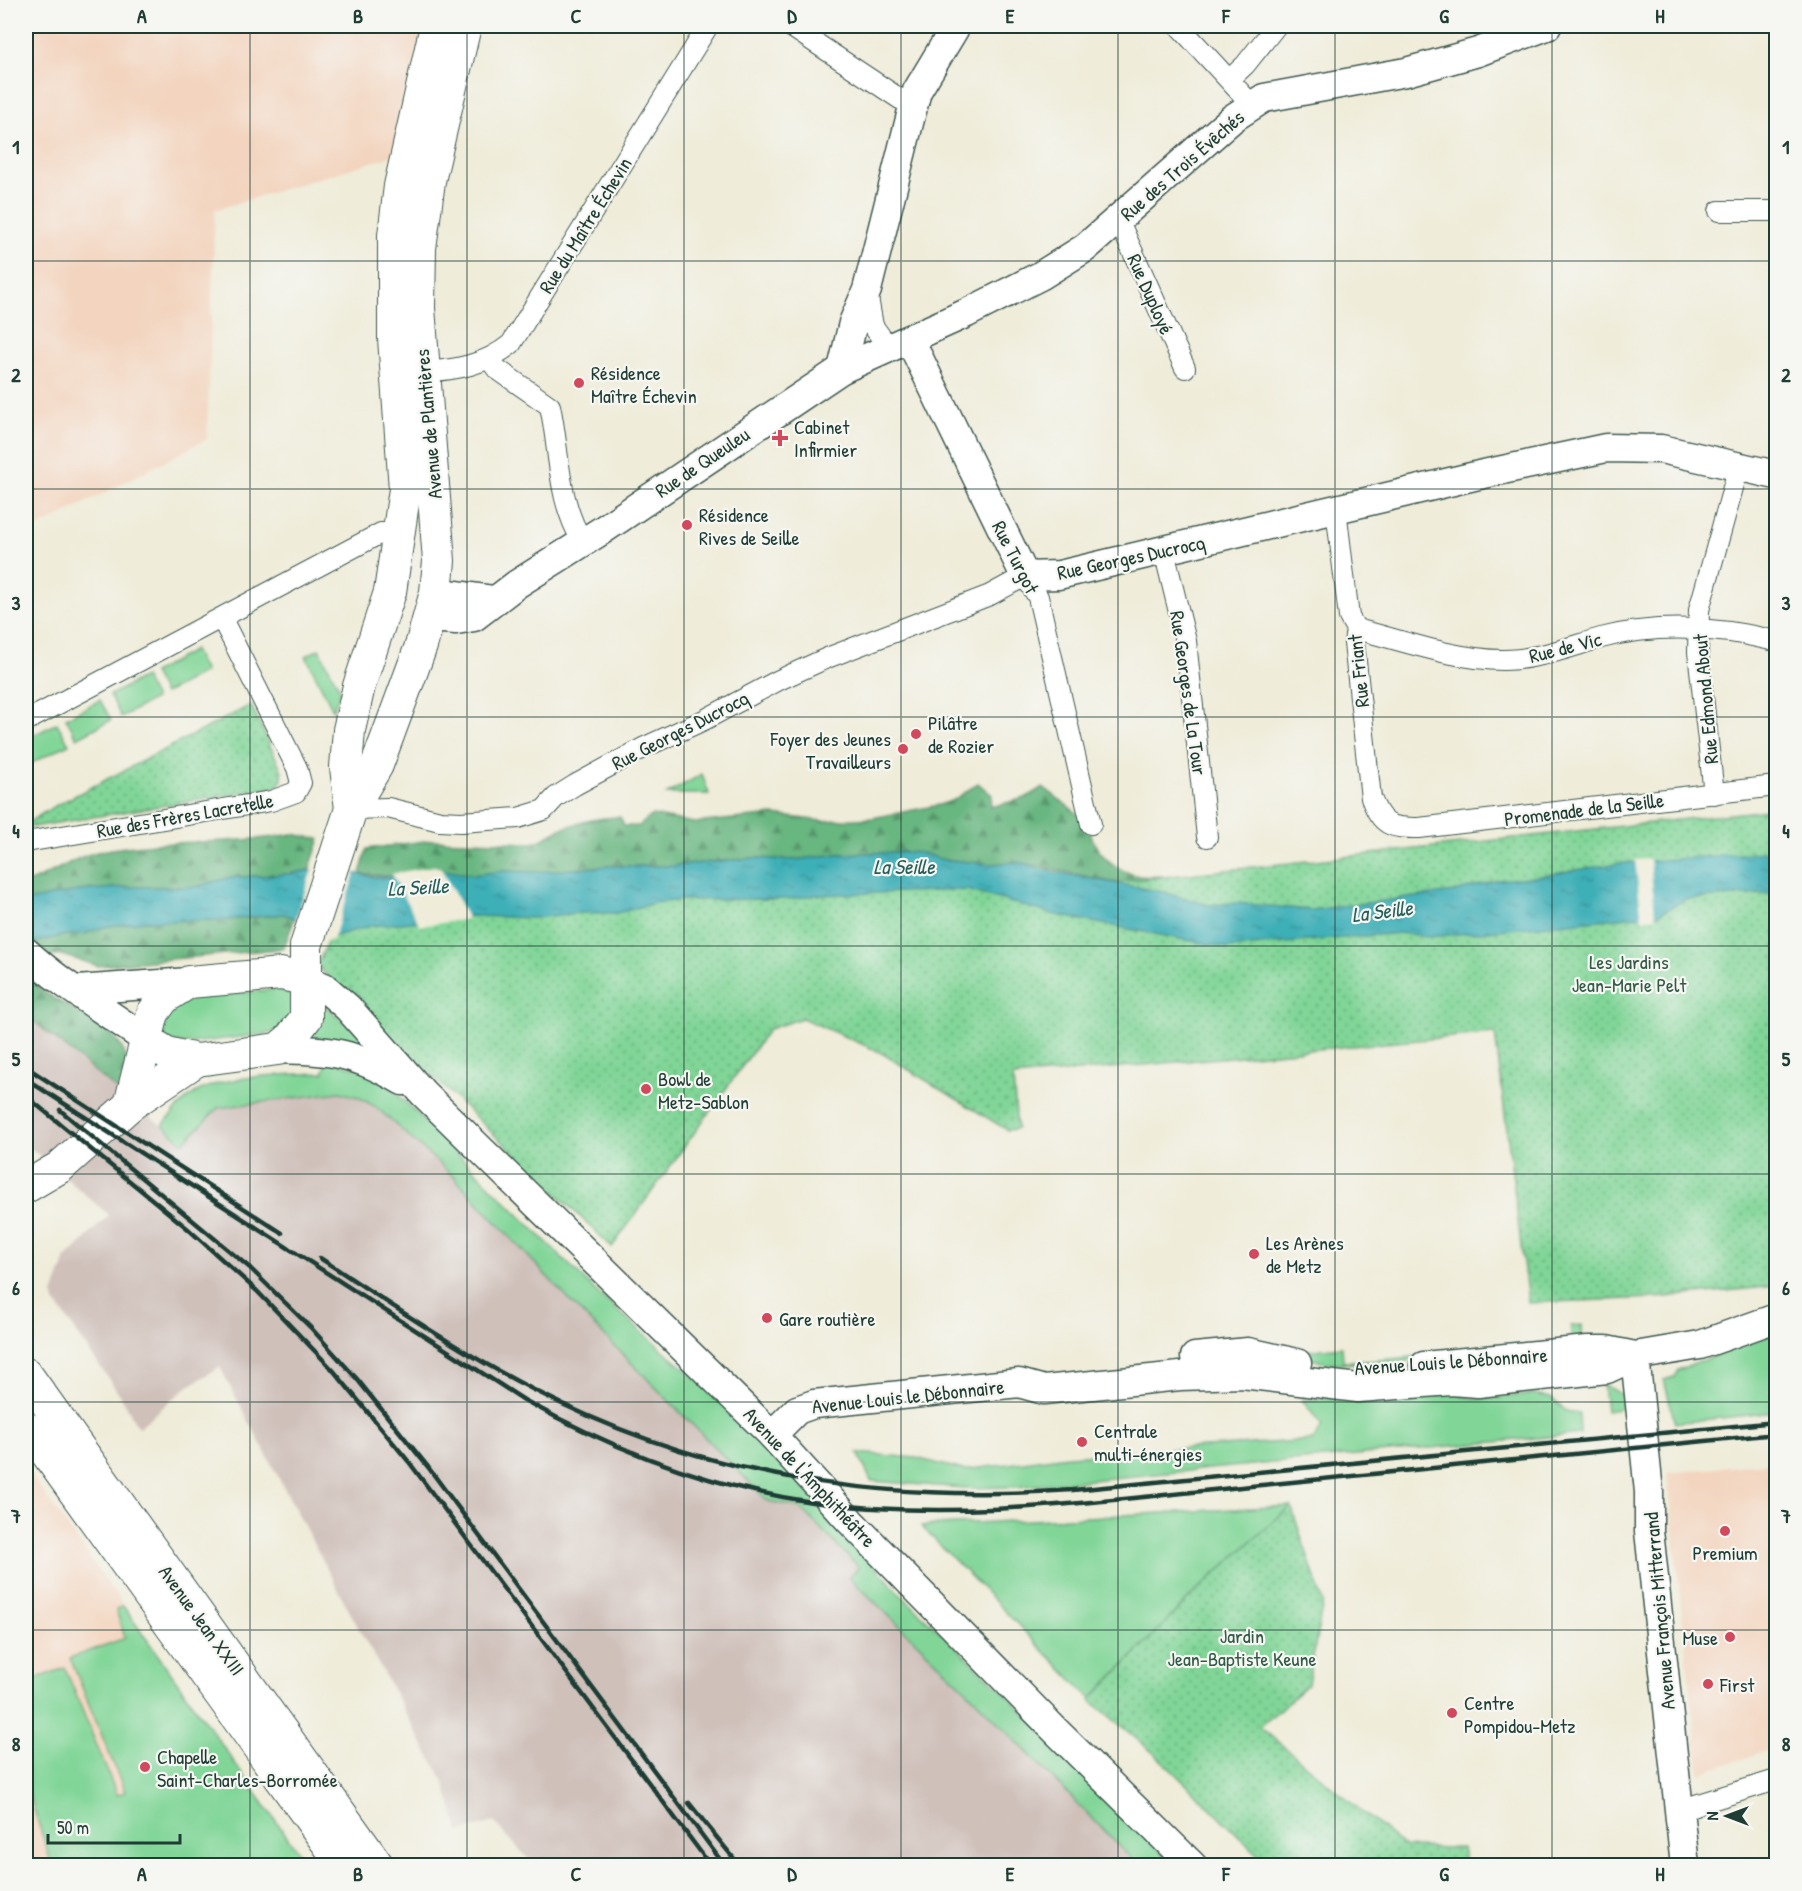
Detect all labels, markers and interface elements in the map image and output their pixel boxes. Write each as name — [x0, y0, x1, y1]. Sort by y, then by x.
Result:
text: A — [137, 2, 147, 29]
text: B — [353, 2, 363, 29]
text: C — [571, 2, 582, 29]
text: D — [787, 2, 797, 29]
text: E — [1006, 2, 1015, 29]
text: F — [1221, 2, 1231, 29]
text: G — [1439, 2, 1449, 29]
text: H — [1655, 2, 1665, 29]
street label: Rue des Trois Évêchés — [1114, 103, 1250, 226]
text: 1 — [12, 133, 20, 160]
text: 1 — [1782, 133, 1790, 160]
street label: Rue du Maître Échevin — [532, 152, 638, 298]
street label: Rue Duployé — [1121, 249, 1181, 339]
street label: Avenue de Plantières — [408, 348, 448, 500]
place label: Résidence Maître Échevin — [591, 359, 697, 409]
text: 2 — [11, 361, 21, 388]
text: 2 — [1781, 361, 1791, 388]
marker: Résidence Maître Échevin — [572, 376, 586, 390]
place label: Cabinet Infirmier — [794, 413, 857, 463]
street label: Rue de Queuleu — [650, 421, 754, 503]
marker: Cabinet Infirmier — [771, 429, 789, 447]
place label: Résidence Rives de Seille — [699, 501, 799, 551]
street label: Rue Turgot — [986, 516, 1046, 599]
marker: Résidence Rives de Seille — [680, 518, 694, 532]
street label: Rue Georges Ducrocq — [1055, 528, 1207, 586]
text: 3 — [12, 589, 21, 616]
text: 3 — [1782, 589, 1791, 616]
street label: Rue Georges de La Tour — [1164, 609, 1214, 777]
street label: Rue de Vic — [1526, 625, 1604, 669]
street label: Rue Friant — [1341, 632, 1375, 709]
street label: Rue Edmond About — [1686, 632, 1724, 765]
street label: Rue Georges Ducrocq — [607, 684, 753, 776]
place label: Pilâtre de Rozier — [928, 709, 994, 759]
place label: Foyer des Jeunes Travailleurs — [770, 725, 891, 775]
marker: Pilâtre de Rozier — [909, 727, 923, 741]
marker: Foyer des Jeunes Travailleurs — [896, 742, 910, 756]
street label: Rue des Frères Lacretelle — [95, 786, 275, 844]
street label: Promenade de la Seille — [1503, 786, 1665, 832]
text: 4 — [12, 817, 20, 844]
text: 4 — [1782, 817, 1790, 844]
water label: La Seille — [874, 852, 936, 881]
water label: La Seille — [387, 871, 451, 903]
water label: La Seille — [1350, 893, 1416, 929]
park label: Les Jardins Jean-Marie Pelt — [1572, 948, 1687, 998]
text: 5 — [12, 1045, 21, 1072]
text: 5 — [1782, 1045, 1791, 1072]
place label: Bowl de Metz-Sablon — [658, 1065, 749, 1115]
marker: Bowl de Metz-Sablon — [639, 1082, 653, 1096]
place label: Les Arènes de Metz — [1266, 1229, 1344, 1279]
marker: Les Arènes de Metz — [1247, 1247, 1261, 1261]
text: 6 — [12, 1274, 20, 1301]
text: 6 — [1782, 1274, 1790, 1301]
place label: Gare routière — [779, 1305, 875, 1332]
marker: Gare routière — [760, 1311, 774, 1325]
street label: Avenue Louis le Débonnaire — [1354, 1341, 1548, 1381]
street label: Avenue Louis le Débonnaire — [810, 1372, 1006, 1420]
street label: Avenue de l'Amphithéâtre — [738, 1401, 882, 1553]
place label: Centrale multi-énergies — [1094, 1417, 1202, 1467]
marker: Centrale multi-énergies — [1075, 1435, 1089, 1449]
text: 7 — [10, 1502, 21, 1529]
text: 7 — [1780, 1502, 1791, 1529]
street label: Avenue François Mitterrand — [1637, 1511, 1681, 1711]
marker: Premium — [1718, 1524, 1732, 1538]
place label: Premium — [1693, 1539, 1757, 1566]
street label: Avenue Jean XXIII — [153, 1559, 251, 1681]
park label: Jardin Jean-Baptiste Keune — [1168, 1622, 1316, 1672]
place label: Muse — [1682, 1624, 1718, 1651]
marker: Muse — [1723, 1630, 1737, 1644]
place label: First — [1719, 1671, 1755, 1698]
marker: First — [1701, 1677, 1715, 1691]
place label: Centre Pompidou-Metz — [1464, 1689, 1576, 1739]
marker: Centre Pompidou-Metz — [1445, 1706, 1459, 1720]
text: 8 — [12, 1730, 21, 1757]
text: 8 — [1782, 1730, 1791, 1757]
place label: Chapelle Saint-Charles-Borromée — [157, 1743, 338, 1793]
marker: Chapelle Saint-Charles-Borromée — [138, 1760, 152, 1774]
north arrow — [1697, 1786, 1757, 1846]
scale bar — [48, 1807, 180, 1845]
text: N — [1701, 1811, 1723, 1820]
text: 50 m — [57, 1815, 89, 1840]
text: A — [137, 1860, 147, 1887]
text: B — [353, 1860, 363, 1887]
text: C — [571, 1860, 582, 1887]
text: D — [787, 1860, 797, 1887]
text: E — [1006, 1860, 1015, 1887]
text: F — [1221, 1860, 1231, 1887]
text: G — [1439, 1860, 1449, 1887]
text: H — [1655, 1860, 1665, 1887]

